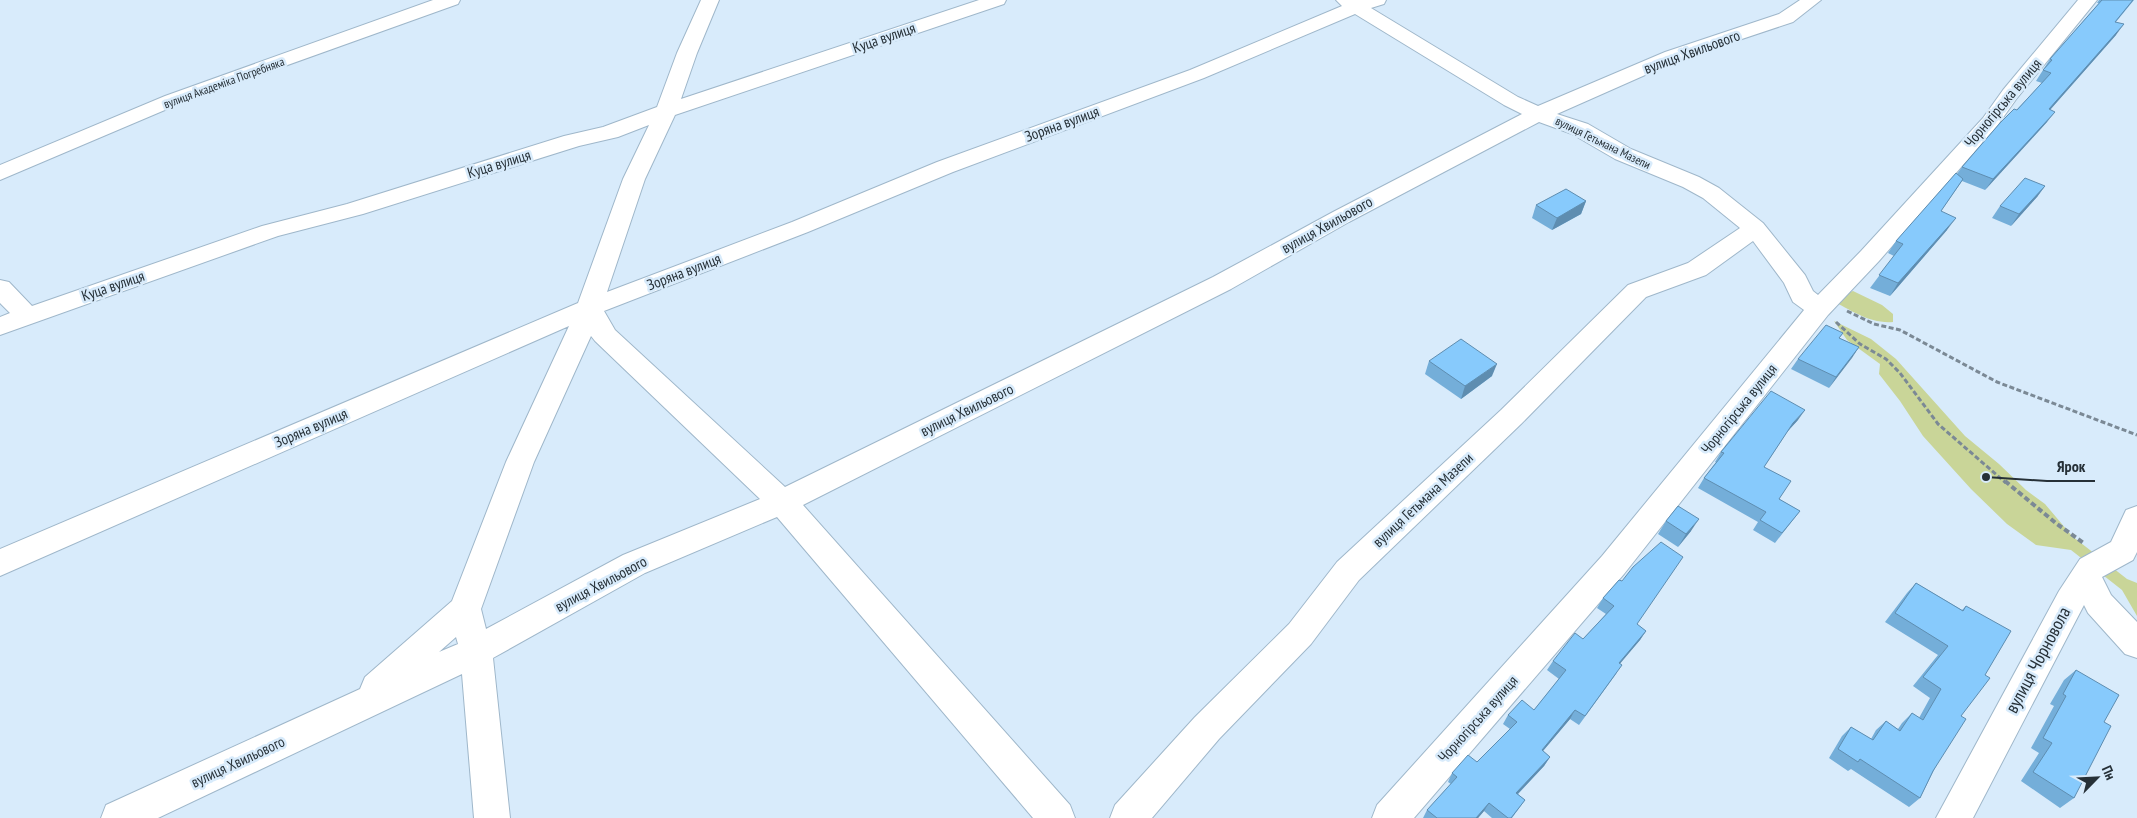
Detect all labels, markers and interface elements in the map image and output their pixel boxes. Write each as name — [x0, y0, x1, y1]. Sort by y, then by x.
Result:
street label: Куца вулиця — [850, 18, 918, 57]
street label: вулиця Хвильового — [1641, 25, 1743, 78]
street label: вулиця Академіка Погребняка — [161, 54, 286, 111]
street label: Чорногірська вулиця — [1960, 54, 2045, 151]
street label: Зоряна вулиця — [1022, 101, 1102, 146]
street label: вулиця Гетьмана Мазепи — [1553, 113, 1653, 172]
street label: Куца вулиця — [465, 145, 533, 182]
street label: вулиця Хвильового — [1278, 192, 1376, 257]
street label: Зоряна вулиця — [644, 249, 724, 294]
street label: Куца вулиця — [79, 266, 147, 305]
street label: Чорногірська вулиця — [1697, 360, 1781, 457]
street label: вулиця Хвильового — [917, 379, 1016, 440]
street label: Зоряна вулиця — [271, 404, 350, 451]
street label: вулиця Гетьмана Мазепи — [1369, 448, 1477, 551]
callout: Ярок — [2047, 450, 2095, 481]
text: Ярок — [2057, 456, 2086, 476]
street label: вулиця Хвильового — [552, 551, 650, 616]
street label: вулиця Чорновола — [2000, 603, 2075, 717]
street label: Чорногірська вулиця — [1434, 671, 1522, 766]
street label: вулиця Хвильового — [188, 732, 288, 792]
north arrow — [2072, 753, 2122, 803]
text: Пн — [2098, 763, 2120, 783]

